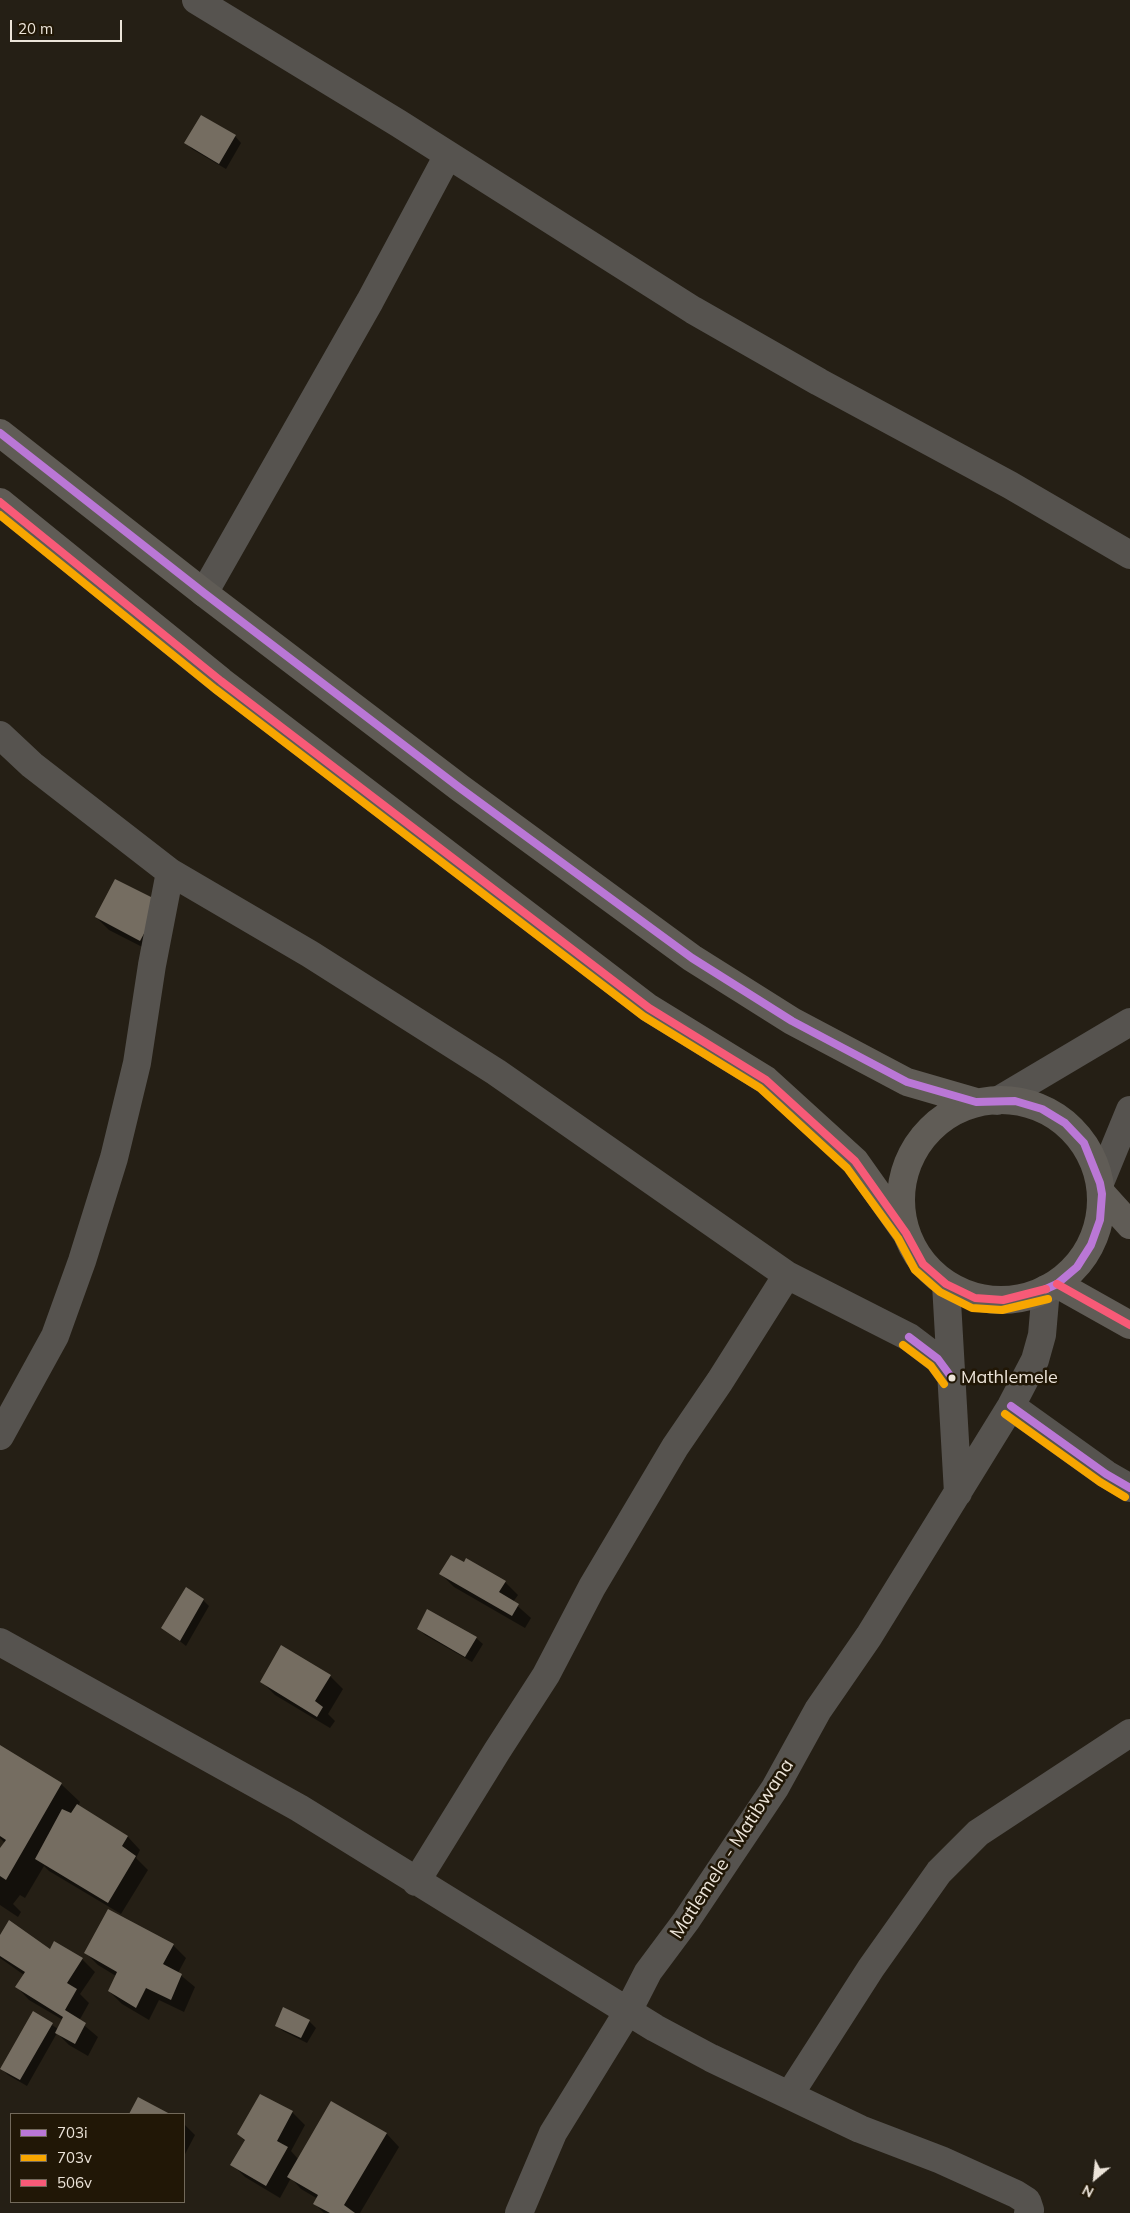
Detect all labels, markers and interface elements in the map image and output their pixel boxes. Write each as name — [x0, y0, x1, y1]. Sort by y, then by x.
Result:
scale bar — [12, 10, 125, 42]
text: 20 m — [18, 19, 53, 38]
place label: Mathlemele — [961, 1367, 1058, 1389]
marker: Mathlemele — [947, 1373, 957, 1383]
street label: Matlemele - Matibwana — [665, 1755, 799, 1943]
legend — [10, 2113, 185, 2203]
text: 703i — [57, 2123, 88, 2142]
text: 703v — [57, 2148, 92, 2167]
north arrow — [1070, 2153, 1120, 2203]
text: 506v — [57, 2173, 92, 2192]
text: N — [1079, 2181, 1097, 2202]

